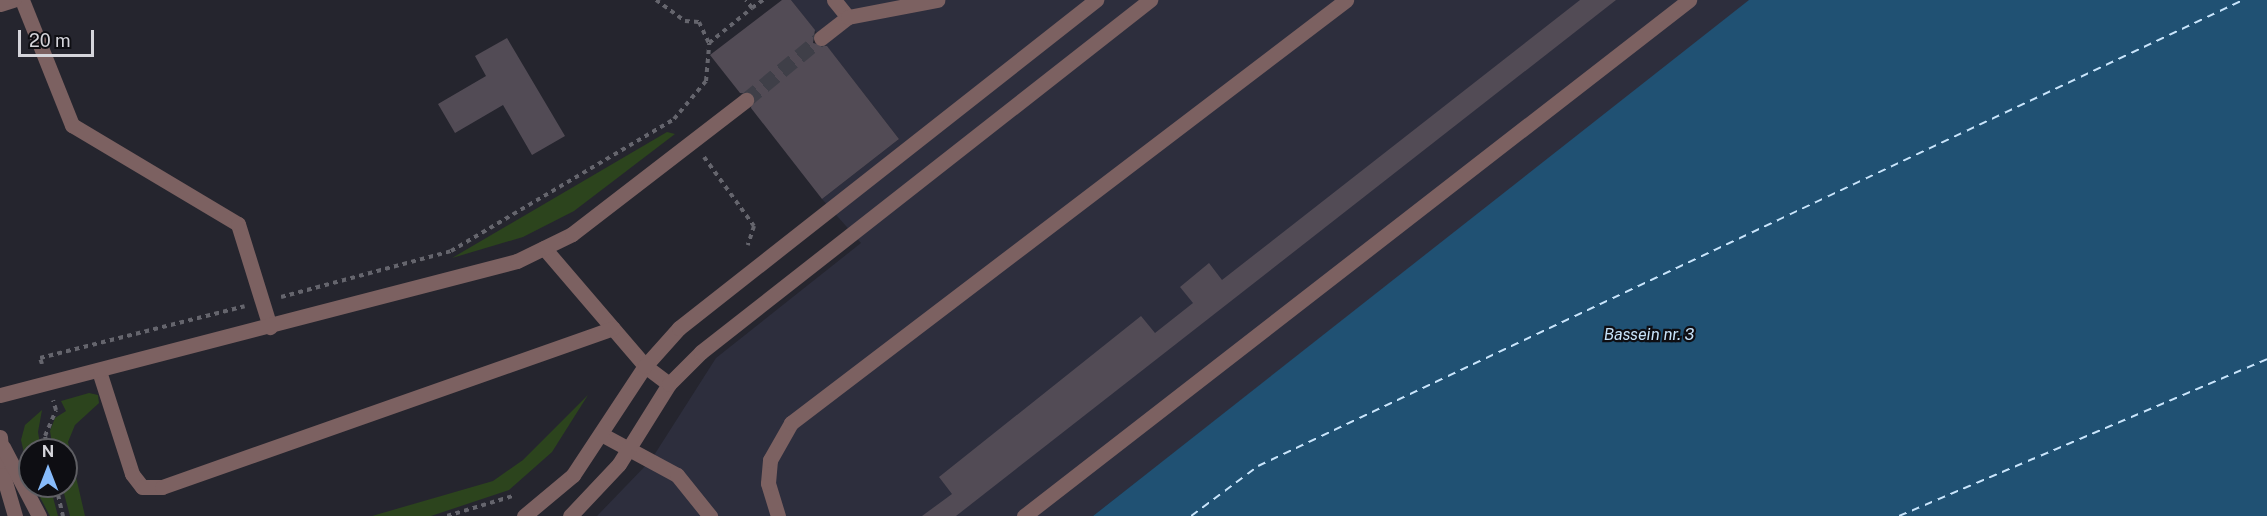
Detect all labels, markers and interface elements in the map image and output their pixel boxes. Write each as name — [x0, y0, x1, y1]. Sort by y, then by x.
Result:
scale bar — [21, 18, 98, 56]
text: 20 m — [29, 30, 71, 51]
water label: Bassein nr. 3 — [1604, 325, 1694, 345]
north arrow — [18, 438, 78, 498]
text: N — [42, 442, 54, 461]

